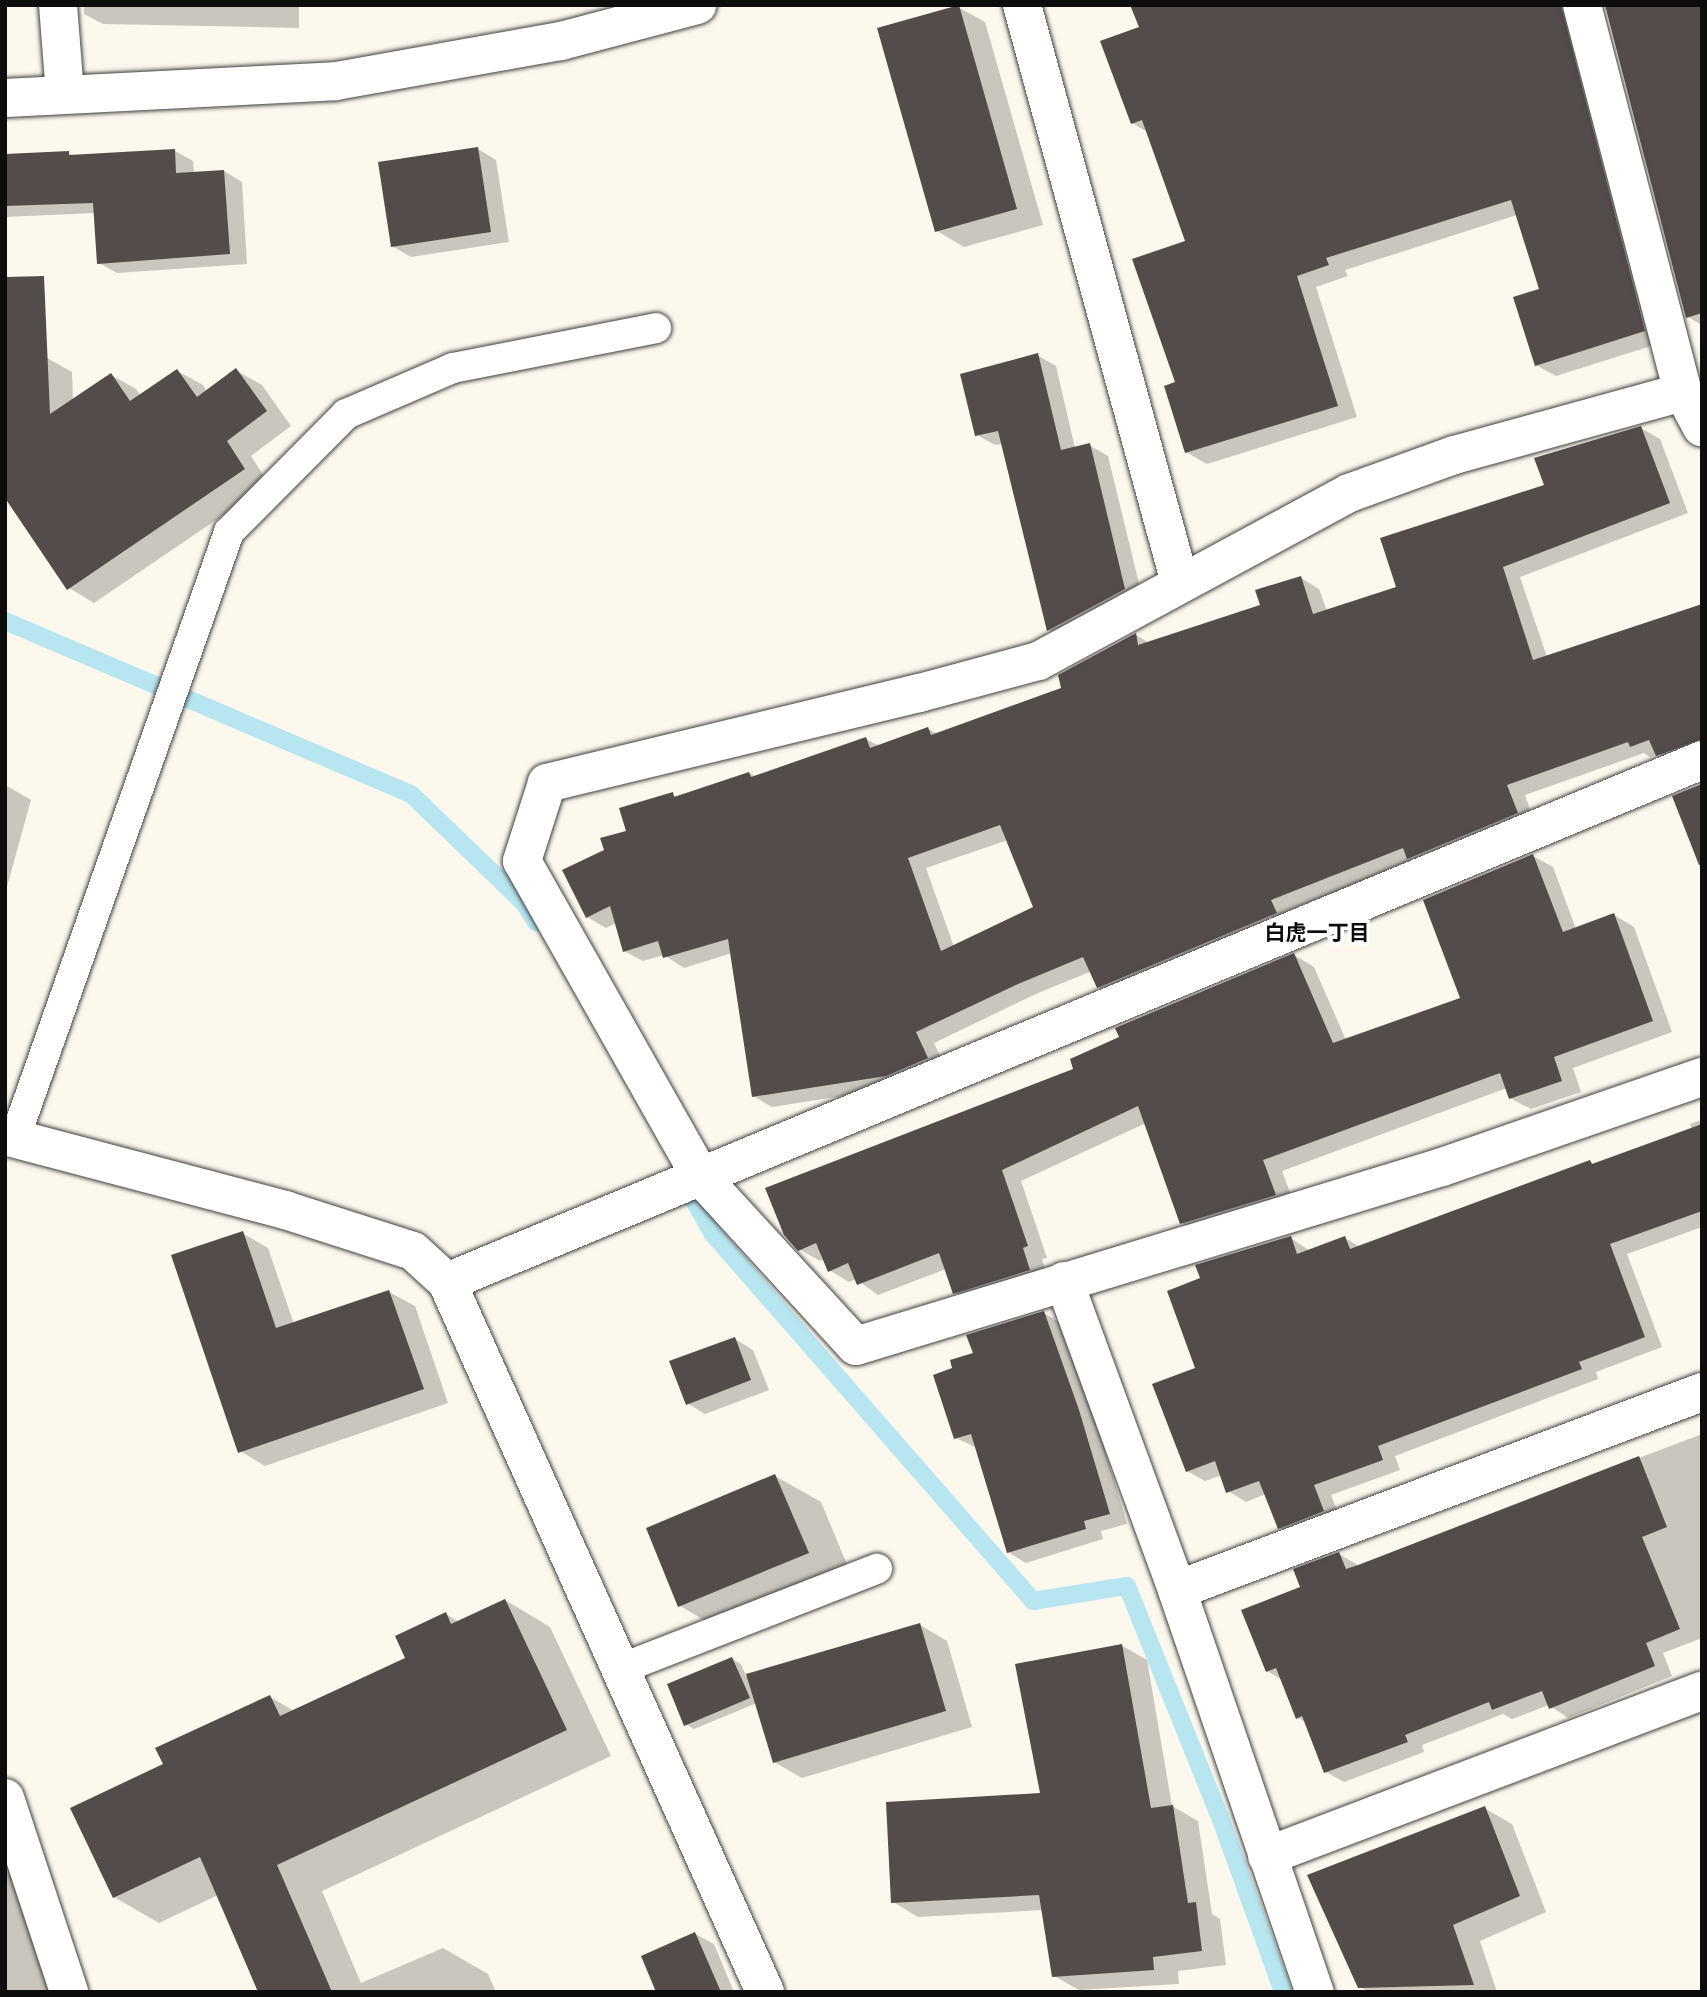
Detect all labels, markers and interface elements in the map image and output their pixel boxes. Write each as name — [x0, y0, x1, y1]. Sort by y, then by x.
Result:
district label: 白虎一丁目 — [1265, 920, 1369, 946]

